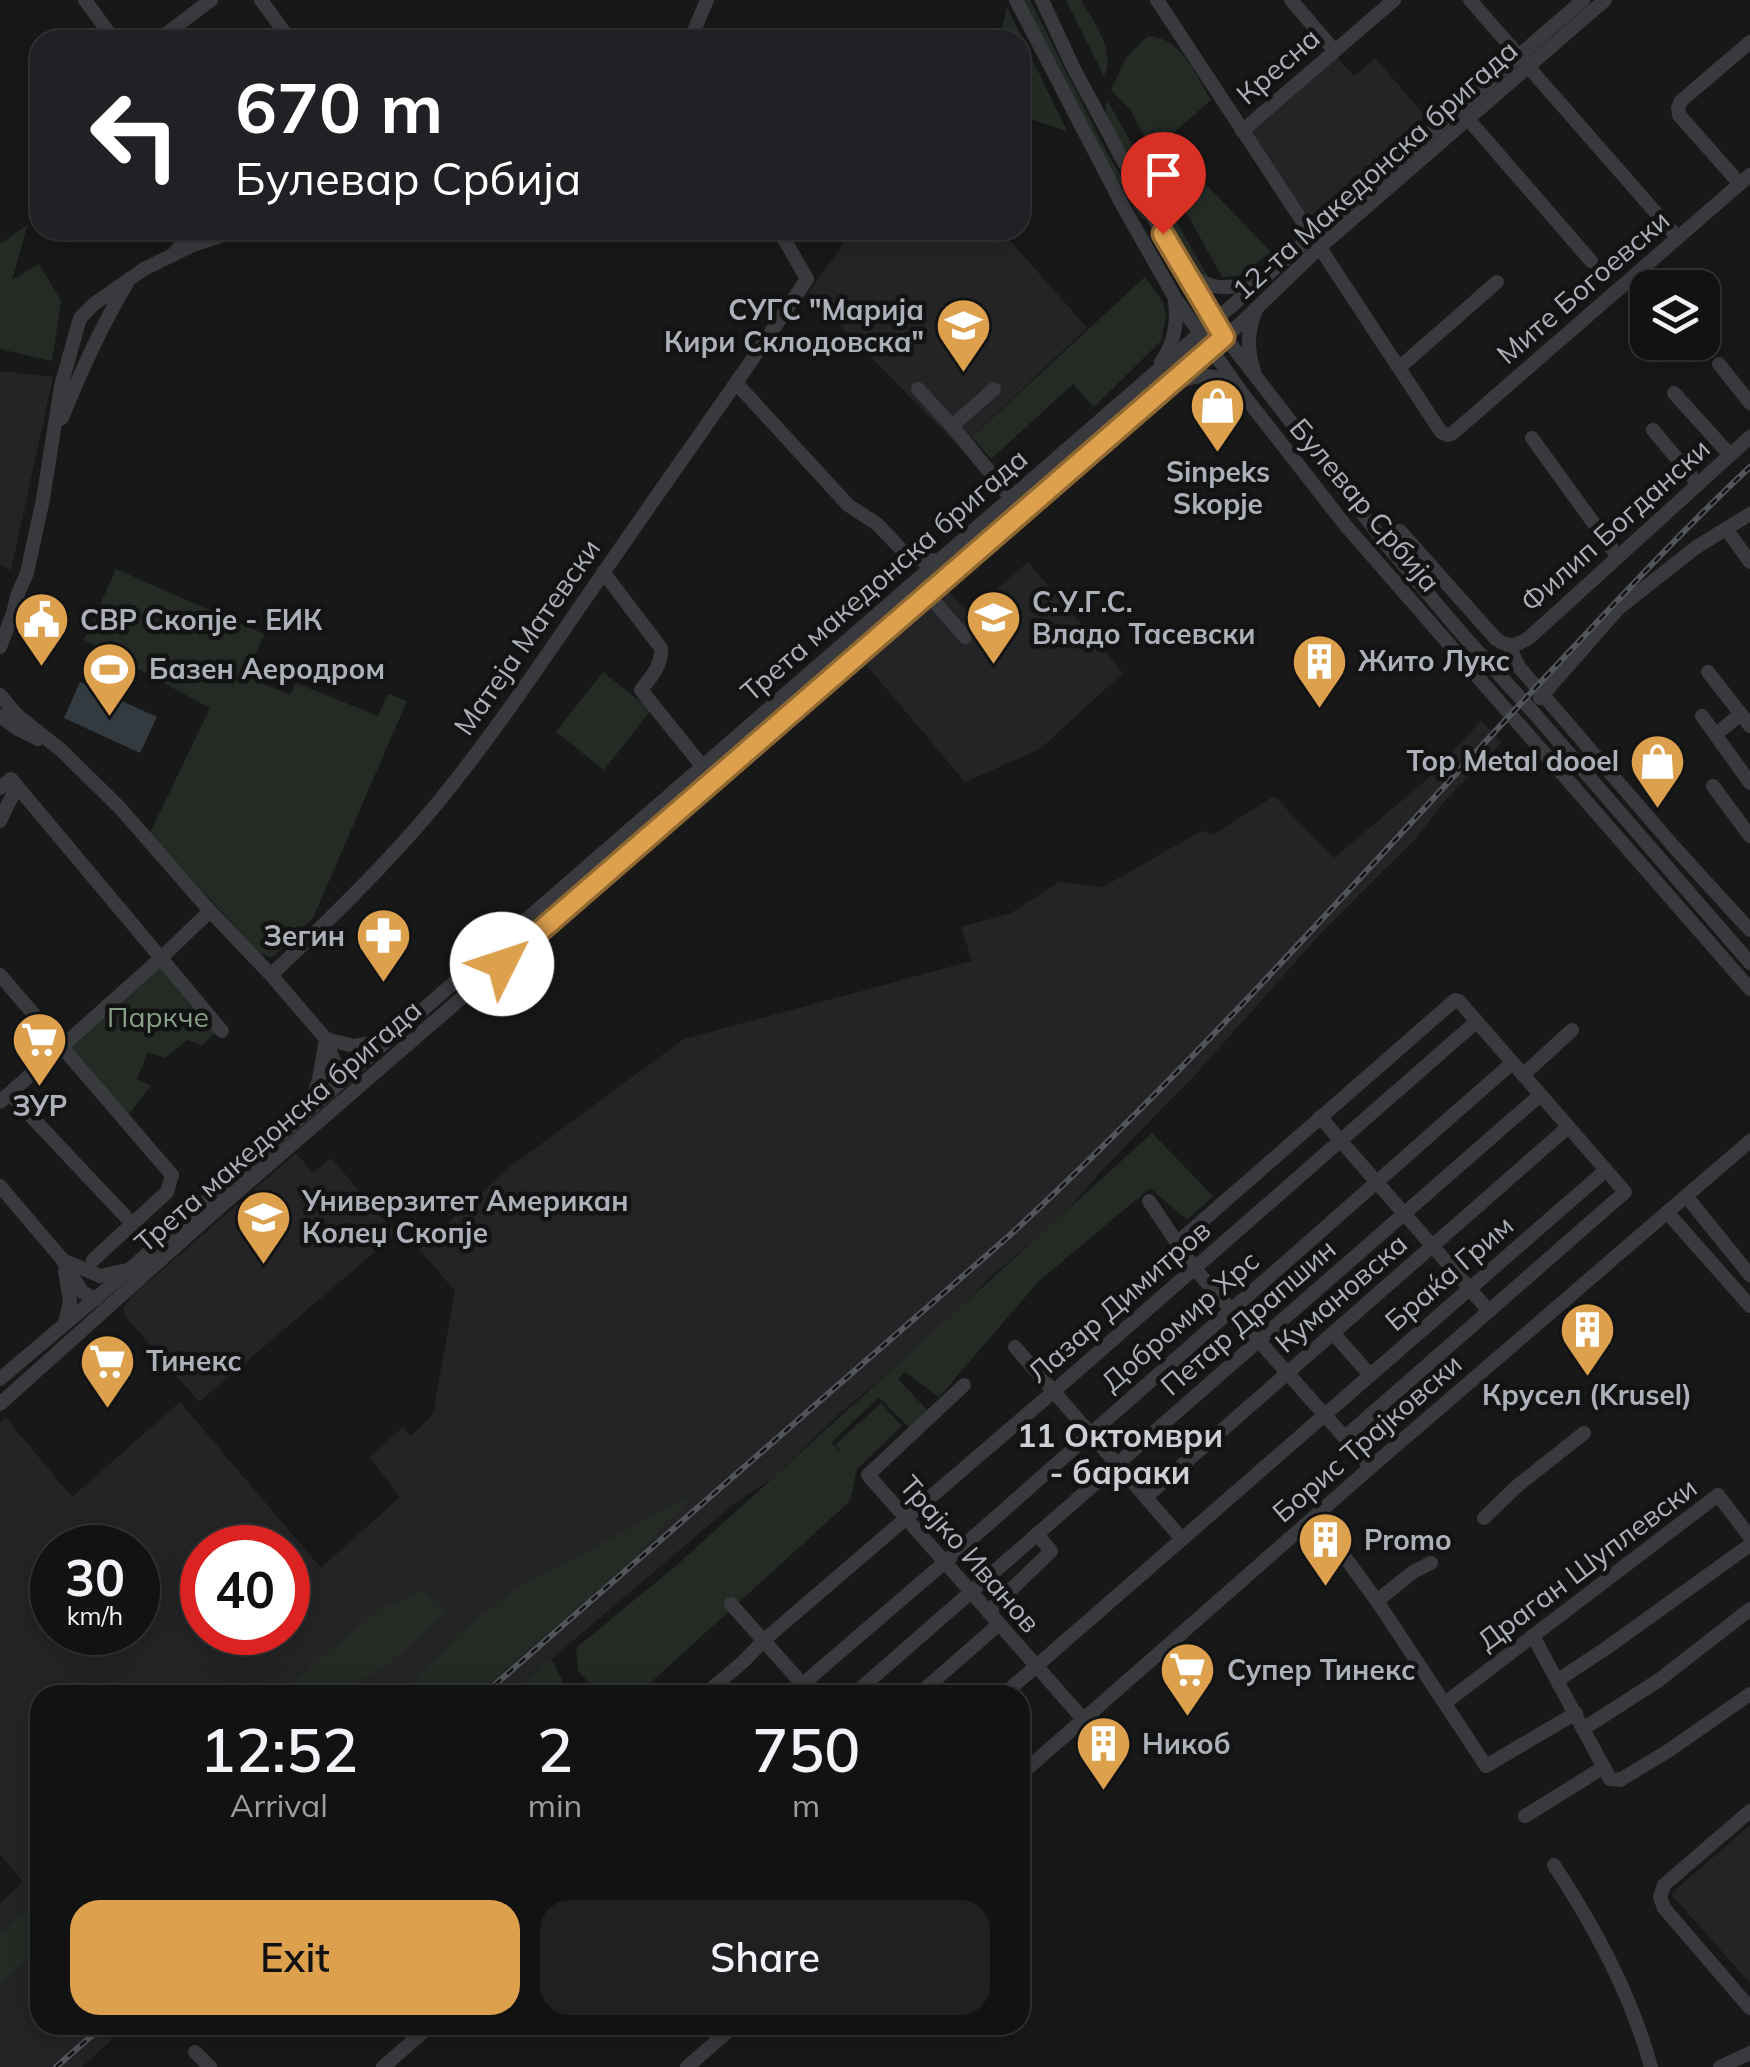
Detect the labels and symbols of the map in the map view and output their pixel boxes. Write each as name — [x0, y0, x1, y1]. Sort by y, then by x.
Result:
street label: Кресна — [1229, 20, 1326, 111]
street label: 12-та Македонска бригада — [1225, 32, 1524, 307]
pin — [1121, 132, 1206, 235]
street label: Мите Богоевски — [1489, 202, 1676, 371]
place label: СУГС "Марија Кири Склодовска" — [664, 292, 924, 359]
school or university icon: СУГС "Марија Кири Склодовска" — [933, 296, 993, 375]
shop icon: Sinpeks Skopje — [1188, 376, 1248, 455]
street label: Булевар Србија — [1283, 411, 1448, 598]
street label: Филип Богдански — [1513, 431, 1716, 619]
street label: Трета македонска бригада — [733, 441, 1034, 709]
place label: Sinpeks Skopje — [1166, 454, 1270, 521]
street label: Матеја Матевски — [446, 532, 607, 742]
place label: С.У.Г.С. Владо Тасевски — [1032, 584, 1256, 651]
school or university icon: С.У.Г.С. Владо Тасевски — [963, 588, 1023, 667]
public building icon: СВР Скопје - ЕИК — [11, 590, 71, 669]
place label: СВР Скопје - ЕИК — [80, 602, 323, 637]
building icon: Жито Лукс — [1289, 631, 1349, 710]
sports icon: Базен Аеродром — [80, 639, 140, 718]
place label: Жито Лукс — [1358, 643, 1510, 678]
place label: Базен Аеродром — [149, 651, 385, 686]
shop icon: Top Metal dooel — [1628, 731, 1688, 810]
place label: Top Metal dooel — [1406, 743, 1619, 778]
pharmacy icon: Зегин — [354, 906, 414, 985]
position arrow — [450, 912, 554, 1016]
place label: Зегин — [264, 918, 345, 953]
street label: Трета македонска бригада — [127, 992, 428, 1260]
park label: Паркче — [107, 999, 209, 1034]
supermarket icon: ЗУР — [10, 1010, 70, 1089]
place label: ЗУР — [13, 1088, 67, 1123]
place label: Универзитет Американ Колеџ Скопје — [301, 1183, 629, 1250]
school or university icon: Универзитет Американ Колеџ Скопје — [233, 1187, 293, 1266]
street label: Браќа Грим — [1377, 1207, 1520, 1338]
street label: Лазар Димитров — [1020, 1212, 1217, 1389]
street label: Кумановска — [1267, 1226, 1414, 1360]
street label: Петар Драпшин — [1153, 1231, 1342, 1402]
street label: Добромир Хрс — [1094, 1243, 1266, 1399]
building icon: Крусел (Krusel) — [1557, 1299, 1617, 1378]
supermarket icon: Тинекс — [77, 1331, 137, 1410]
place label: Тинекс — [146, 1343, 242, 1378]
street label: Борис Трајковски — [1265, 1346, 1468, 1529]
place label: Крусел (Krusel) — [1482, 1377, 1692, 1412]
district label: 11 Октомври - бараки — [1017, 1415, 1223, 1492]
street label: Трајко Иванов — [893, 1468, 1048, 1639]
street label: Драган Шуплевски — [1470, 1470, 1703, 1658]
building icon: Promo — [1295, 1510, 1355, 1589]
place label: Promo — [1364, 1522, 1451, 1557]
speed limit sign: 40 — [180, 1525, 310, 1655]
supermarket icon: Супер Тинекс — [1158, 1640, 1218, 1719]
place label: Супер Тинекс — [1227, 1652, 1416, 1687]
building icon: Никоб — [1073, 1714, 1133, 1793]
place label: Никоб — [1142, 1726, 1231, 1761]

